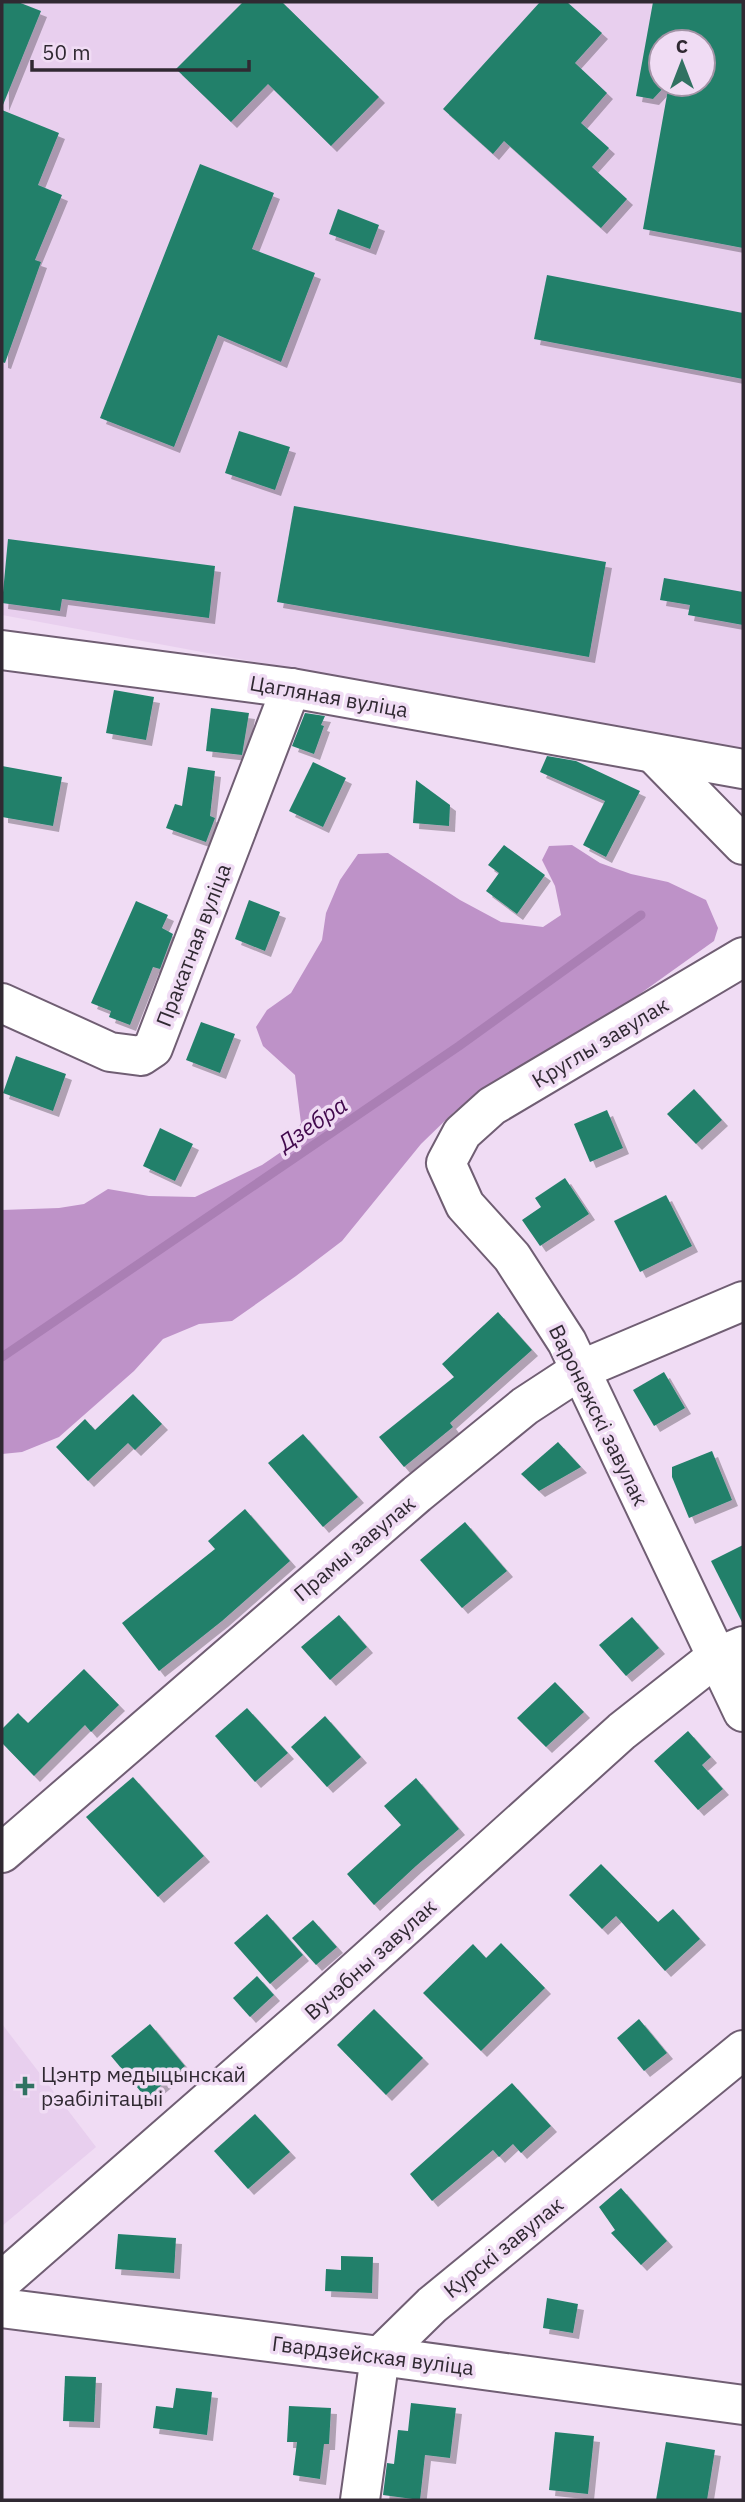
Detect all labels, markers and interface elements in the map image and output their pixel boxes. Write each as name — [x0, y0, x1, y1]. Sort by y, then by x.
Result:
scale bar — [32, 28, 248, 72]
north arrow — [647, 28, 717, 98]
text: С — [676, 34, 688, 58]
text: 50 m — [42, 38, 91, 66]
street label: Цагляная вуліца — [248, 668, 410, 724]
street label: Пракатная вуліца — [149, 860, 237, 1030]
street label: Круглы завулак — [526, 990, 674, 1094]
water label: Дзебра — [270, 1089, 353, 1158]
street label: Варонежскі завулак — [543, 1320, 655, 1510]
street label: Прамы завулак — [287, 1489, 421, 1607]
street label: Вучэбны завулак — [298, 1892, 442, 2026]
place label: Цэнтр медыцынскай рэабілітацыі — [41, 2060, 246, 2112]
marker: Цэнтр медыцынскай рэабілітацыі — [15, 2076, 35, 2096]
street label: Курскі завулак — [437, 2190, 569, 2304]
street label: Гвардзейская вуліца — [271, 2329, 475, 2381]

